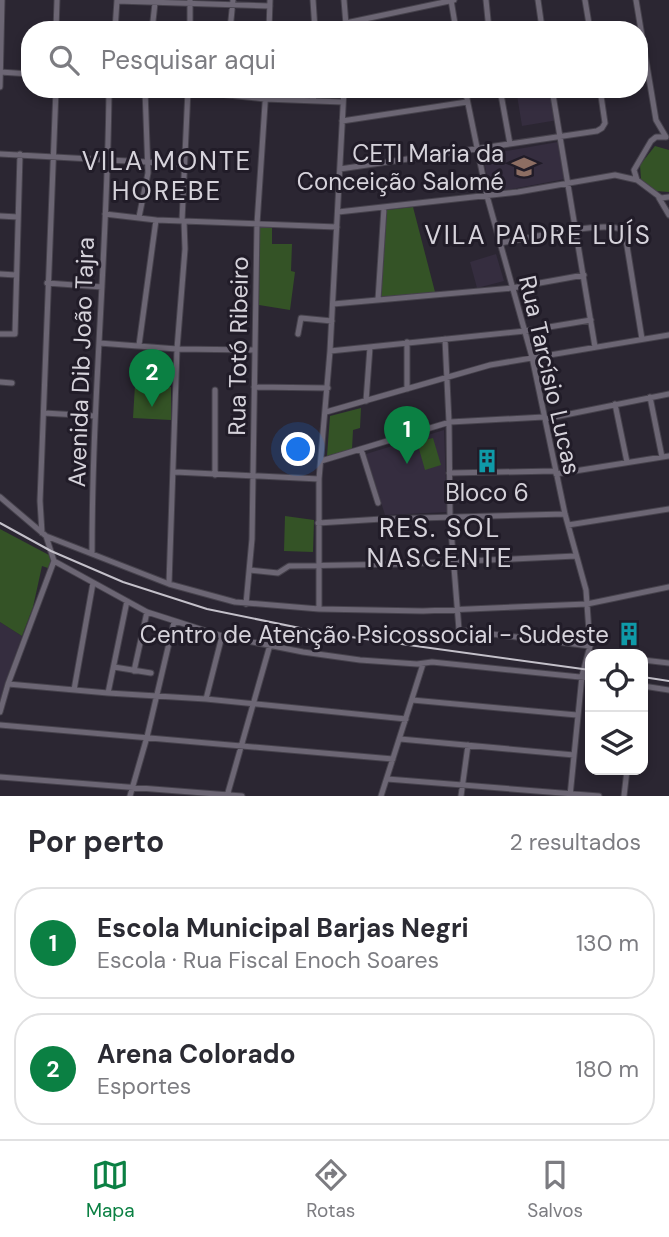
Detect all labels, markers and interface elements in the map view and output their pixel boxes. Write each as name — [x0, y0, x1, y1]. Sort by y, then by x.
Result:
search box — [21, 21, 648, 98]
icon: search — [45, 41, 83, 79]
text: Pesquisar aqui — [101, 43, 276, 77]
place label: CETI Maria da Conceição Salomé — [297, 138, 504, 197]
district label: VILA MONTE HOREBE — [82, 144, 252, 208]
school or university icon: CETI Maria da Conceição Salomé — [510, 153, 538, 181]
district label: VILA PADRE LUÍS — [424, 218, 652, 252]
street label: Avenida Dib João Tajra — [61, 236, 101, 488]
street label: Rua Totó Ribeiro — [221, 256, 255, 436]
street label: Rua Tarcísio Lucas — [512, 272, 588, 478]
pin: 2 — [129, 349, 175, 407]
pin: 1 — [384, 406, 430, 464]
your location — [281, 432, 315, 466]
building icon: Bloco 6 — [473, 447, 501, 475]
place label: Bloco 6 — [445, 477, 529, 508]
district label: RES. SOL NASCENTE — [367, 511, 513, 575]
place label: Centro de Atenção Psicossocial - Sudeste — [140, 619, 609, 650]
building icon: Centro de Atenção Psicossocial - Sudeste — [615, 620, 643, 648]
map controls — [585, 649, 648, 775]
button: locate — [585, 649, 648, 712]
button: layers — [585, 712, 648, 775]
text: Por perto — [28, 822, 164, 861]
text: 2 resultados — [510, 827, 641, 857]
text: Escola Municipal Barjas Negri — [97, 911, 469, 945]
text: 1 — [49, 928, 57, 958]
text: 130 m — [576, 928, 639, 958]
text: Escola · Rua Fiscal Enoch Soares — [97, 945, 439, 975]
text: Arena Colorado — [97, 1037, 296, 1071]
text: 2 — [46, 1054, 60, 1084]
text: 180 m — [575, 1054, 639, 1084]
text: Esportes — [97, 1071, 191, 1101]
tab: Mapa — [86, 1156, 134, 1223]
tab: Rotas — [306, 1156, 355, 1223]
tab: Salvos — [527, 1156, 583, 1223]

